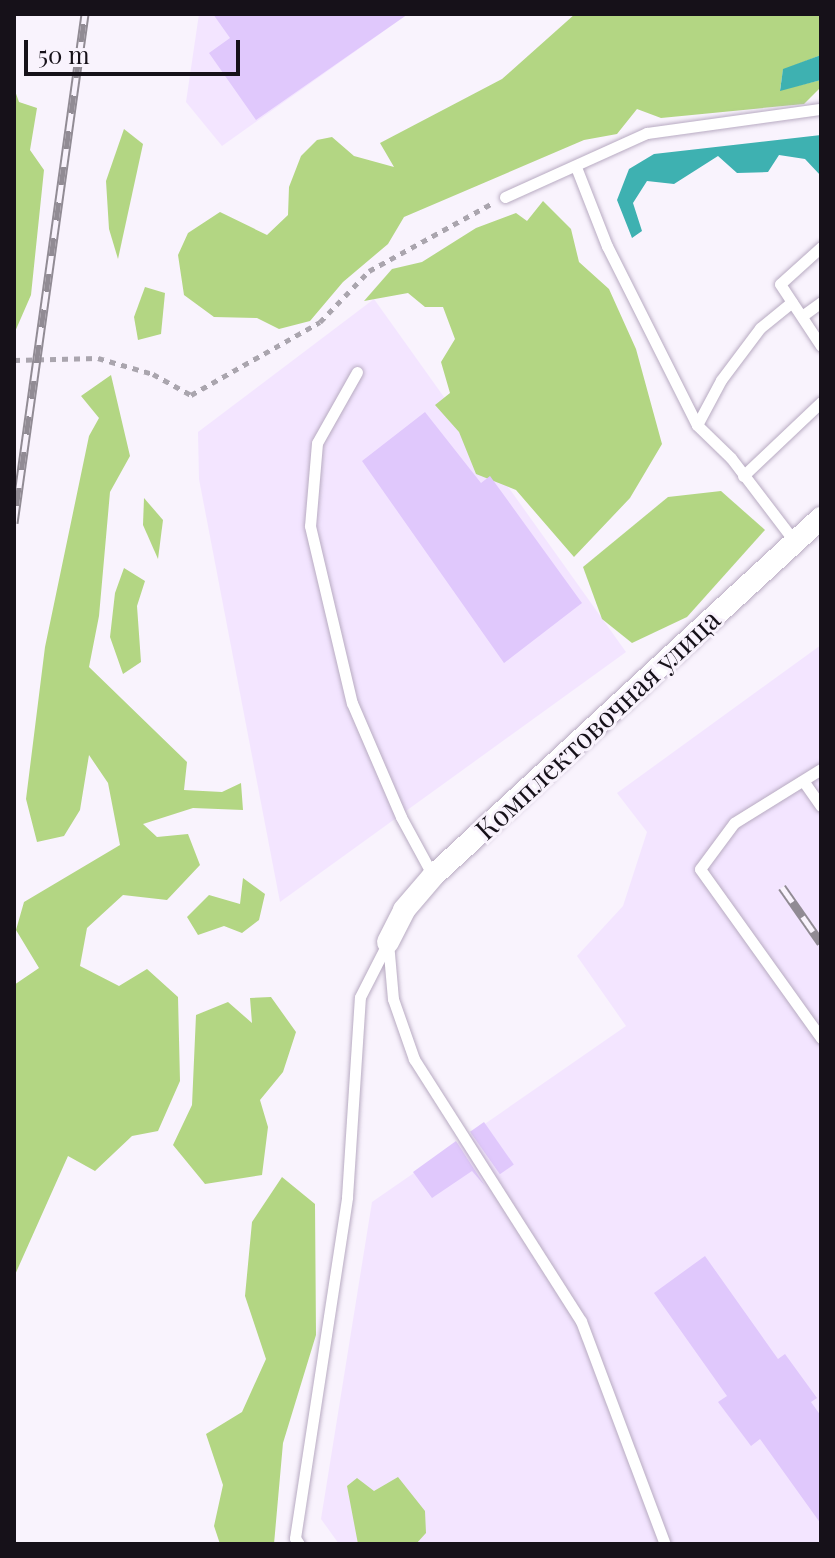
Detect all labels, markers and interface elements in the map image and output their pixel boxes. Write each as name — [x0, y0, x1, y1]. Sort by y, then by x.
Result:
scale bar — [28, 24, 244, 74]
text: 50 m — [38, 38, 90, 70]
street label: Комплектовочная улица — [468, 602, 726, 846]

